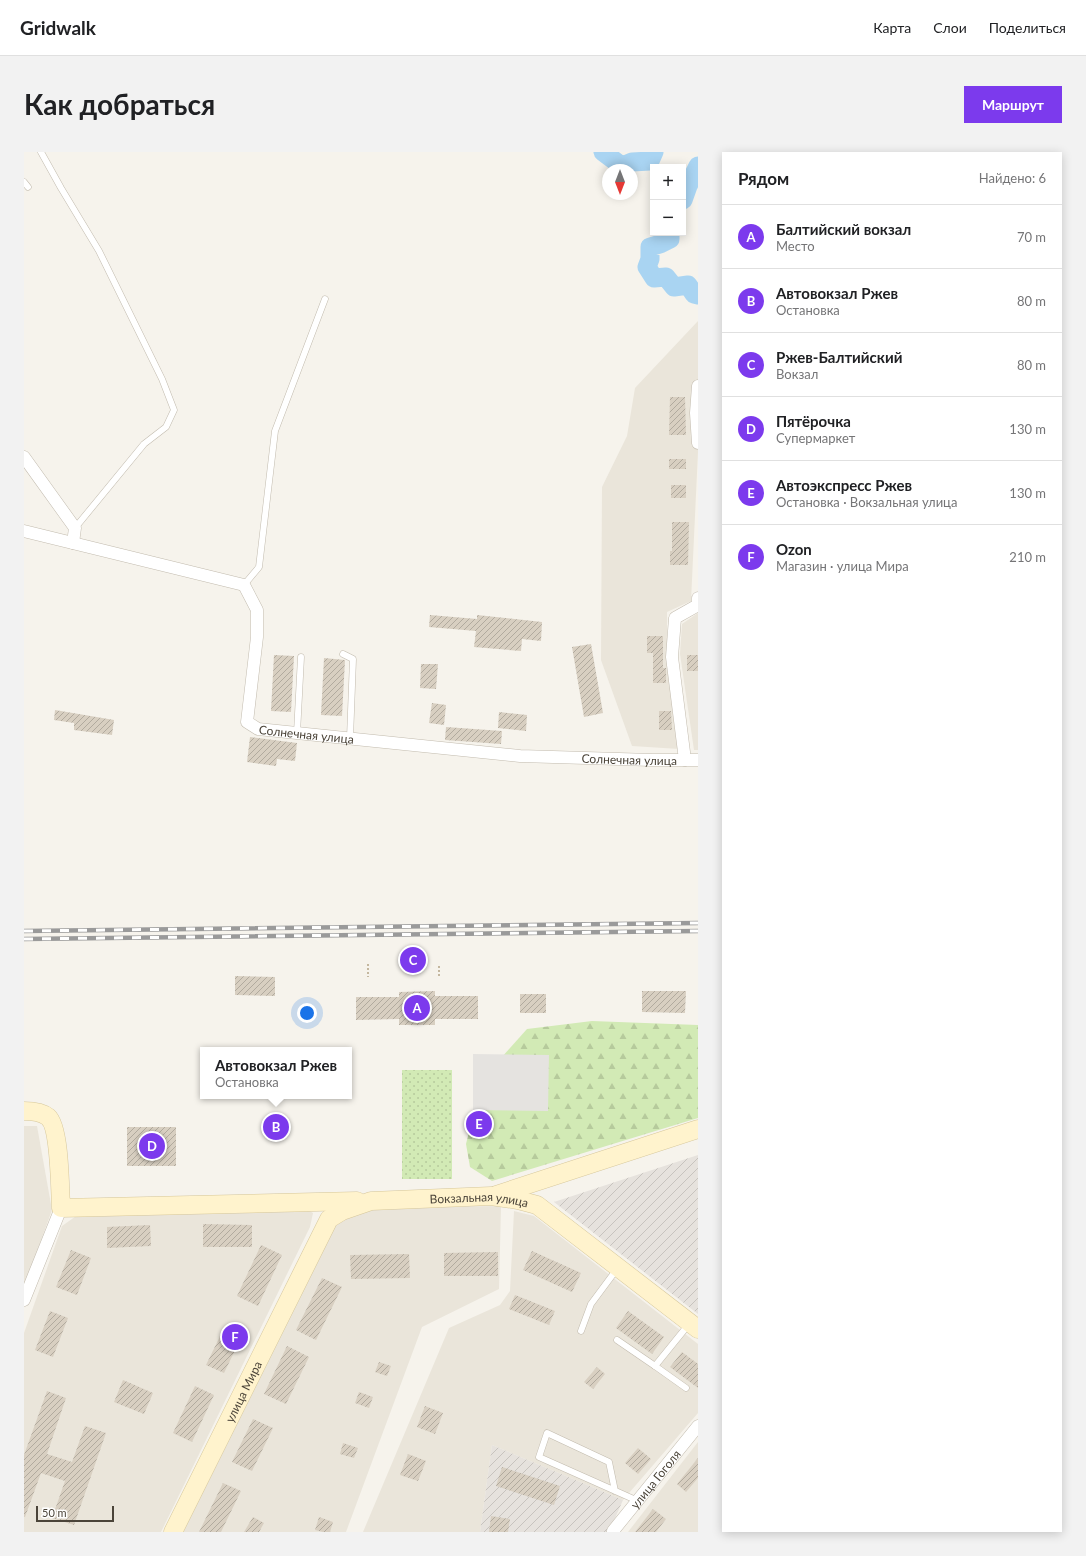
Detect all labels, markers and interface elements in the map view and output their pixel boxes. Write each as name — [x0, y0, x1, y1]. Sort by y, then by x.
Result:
text: Gridwalk — [20, 16, 96, 39]
text: Карта — [873, 19, 911, 36]
text: Слои — [933, 19, 967, 36]
text: Поделиться — [989, 19, 1066, 36]
button: Маршрут — [964, 86, 1062, 123]
text: Как добраться — [24, 87, 215, 121]
north arrow — [602, 164, 638, 200]
map controls — [650, 164, 686, 236]
button: + — [650, 164, 686, 200]
text: Рядом — [738, 168, 789, 189]
text: Найдено: 6 — [979, 170, 1046, 186]
button: − — [650, 200, 686, 236]
text: Балтийский вокзал — [776, 220, 911, 238]
text: A — [746, 229, 756, 245]
text: 70 m — [1017, 229, 1046, 245]
text: Место — [776, 238, 815, 254]
text: Автовокзал Ржев — [776, 284, 898, 302]
text: B — [747, 293, 755, 309]
text: 80 m — [1017, 293, 1046, 309]
text: Остановка — [776, 302, 840, 318]
text: Ржев-Балтийский — [776, 348, 902, 366]
text: C — [747, 357, 755, 373]
text: 80 m — [1017, 357, 1046, 373]
text: Вокзал — [776, 366, 818, 382]
text: Пятёрочка — [776, 412, 851, 430]
text: D — [746, 421, 756, 437]
text: 130 m — [1009, 421, 1046, 437]
text: Супермаркет — [776, 430, 855, 446]
text: Автоэкспресс Ржев — [776, 476, 912, 494]
text: E — [747, 485, 755, 501]
text: 130 m — [1009, 485, 1046, 501]
text: Остановка · Вокзальная улица — [776, 494, 957, 510]
text: Ozon — [776, 540, 812, 558]
text: F — [747, 549, 755, 565]
text: 210 m — [1009, 549, 1046, 565]
text: Магазин · улица Мира — [776, 558, 909, 574]
street label: Солнечная улица — [258, 722, 355, 746]
street label: Солнечная улица — [581, 750, 677, 768]
pin: C — [400, 945, 426, 975]
pin: A — [404, 993, 430, 1023]
your location — [297, 1003, 317, 1023]
popup — [200, 1047, 352, 1099]
text: Автовокзал Ржев — [215, 1056, 337, 1074]
text: Остановка — [215, 1074, 279, 1090]
pin: E — [466, 1109, 492, 1139]
pin: B — [263, 1112, 289, 1142]
pin: D — [139, 1131, 165, 1161]
street label: Вокзальная улица — [429, 1188, 530, 1210]
pin: F — [222, 1322, 248, 1352]
street label: улица Мира — [221, 1358, 265, 1425]
street label: улица Гоголя — [627, 1446, 683, 1511]
scale bar — [36, 1504, 114, 1523]
text: 50 m — [42, 1506, 67, 1519]

